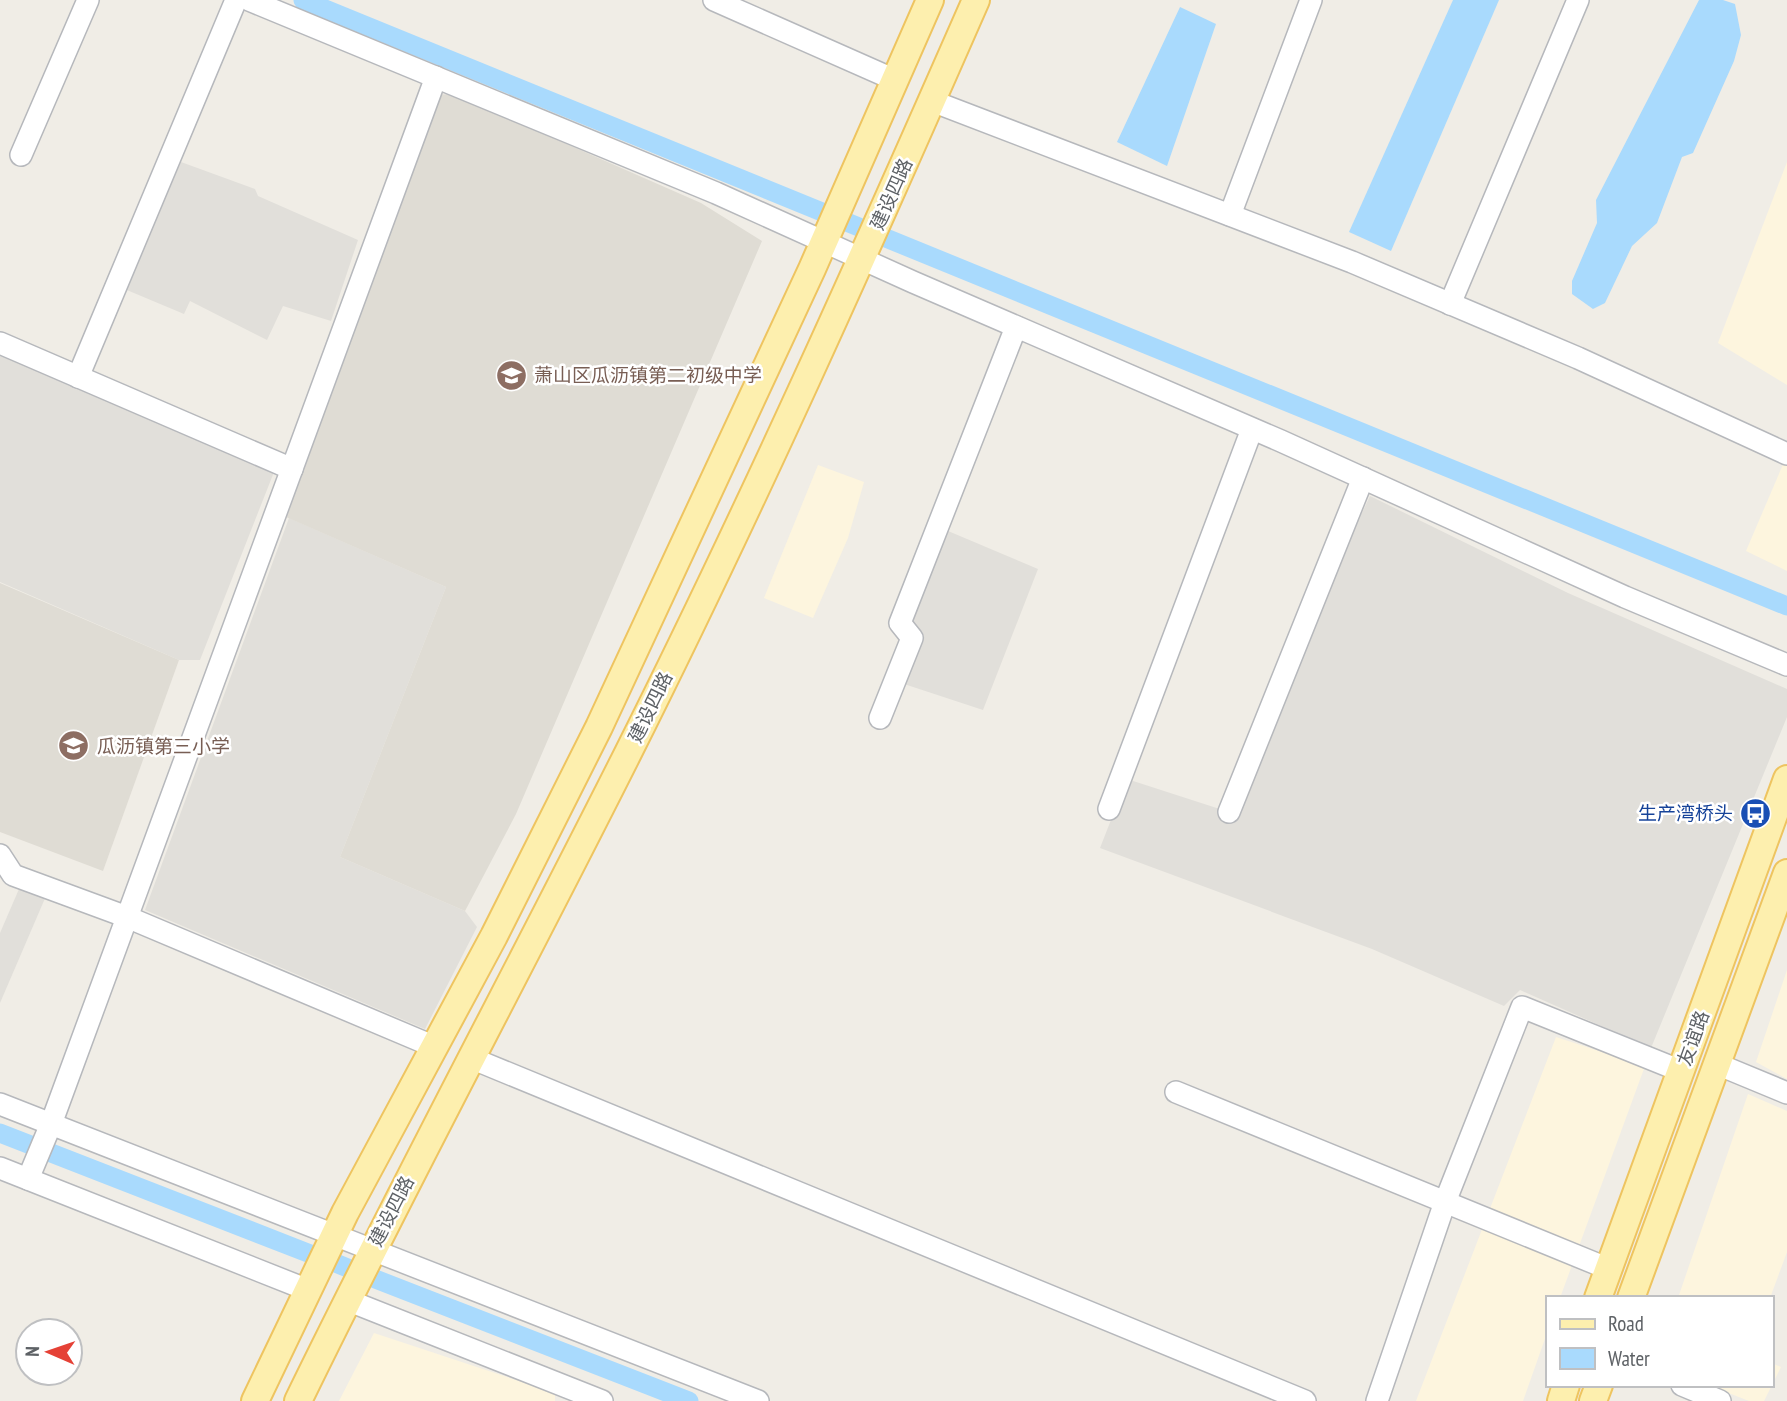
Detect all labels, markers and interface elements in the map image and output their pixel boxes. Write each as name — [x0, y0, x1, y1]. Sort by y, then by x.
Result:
street label: 建设四路 — [865, 154, 917, 234]
school or university icon: 萧山区瓜沥镇第二初级中学 — [494, 358, 528, 392]
place label: 萧山区瓜沥镇第二初级中学 — [534, 363, 762, 387]
street label: 建设四路 — [623, 668, 677, 746]
school or university icon: 瓜沥镇第三小学 — [57, 729, 91, 763]
place label: 瓜沥镇第三小学 — [97, 734, 230, 758]
bus stop icon: 生产湾桥头 — [1739, 796, 1773, 830]
place label: 生产湾桥头 — [1638, 801, 1733, 825]
street label: 友谊路 — [1672, 1007, 1714, 1069]
street label: 建设四路 — [363, 1172, 419, 1250]
legend — [1546, 1296, 1773, 1387]
text: Road — [1608, 1310, 1644, 1337]
north arrow — [14, 1317, 84, 1387]
text: Water — [1608, 1345, 1650, 1372]
text: N — [20, 1346, 44, 1357]

